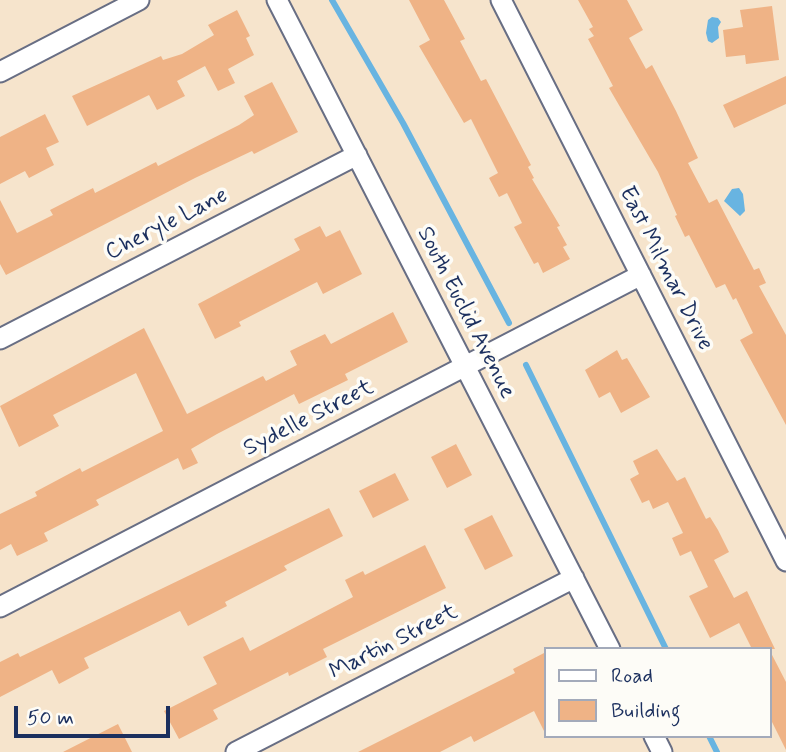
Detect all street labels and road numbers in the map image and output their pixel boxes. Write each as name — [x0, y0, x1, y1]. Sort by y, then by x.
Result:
street label: Cheryle Lane — [101, 182, 233, 268]
street label: East Milmar Drive — [612, 182, 718, 356]
street label: South Euclid Avenue — [410, 222, 520, 404]
street label: Sydelle Street — [239, 374, 379, 464]
street label: Martin Street — [325, 599, 463, 687]

